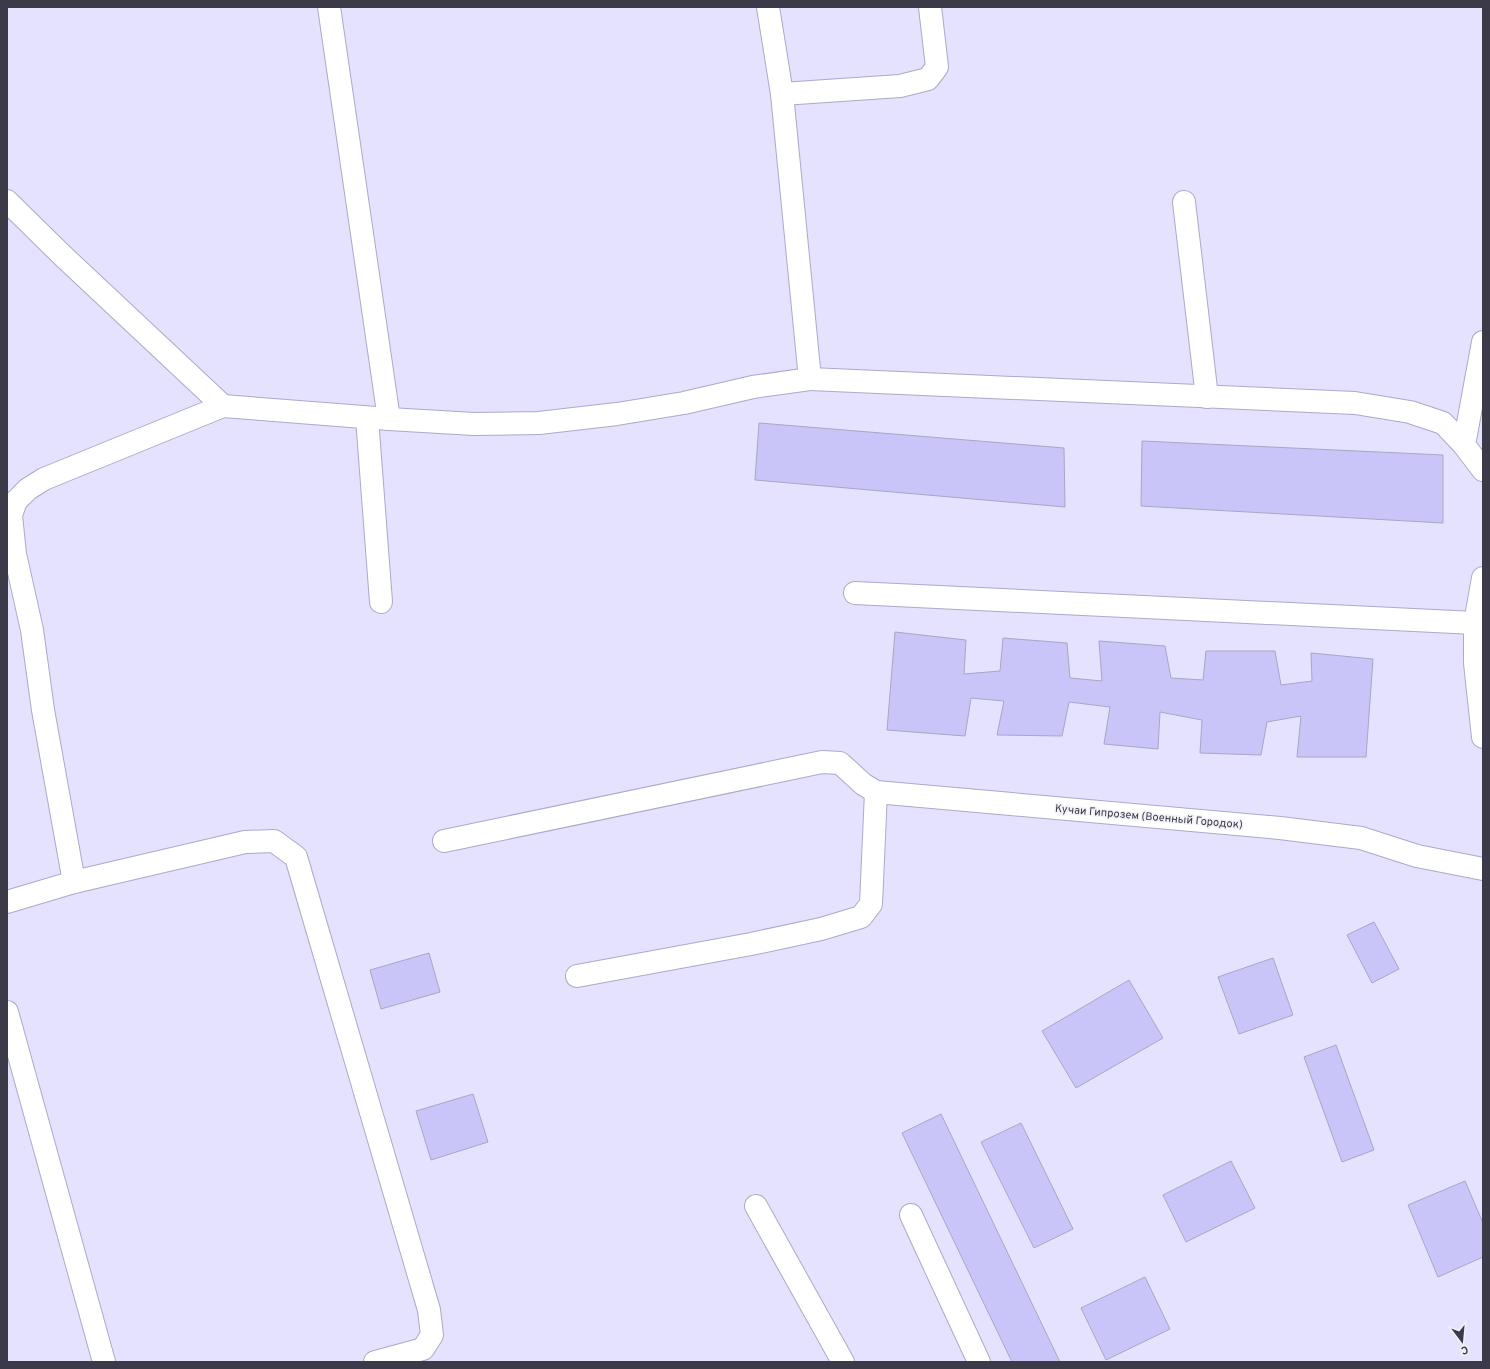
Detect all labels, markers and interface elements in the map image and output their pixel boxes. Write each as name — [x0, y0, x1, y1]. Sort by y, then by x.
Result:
street label: Кучаи Гипрозем (Военный Городок) — [1054, 802, 1243, 832]
north arrow — [1442, 1321, 1482, 1361]
text: С — [1459, 1342, 1470, 1357]

